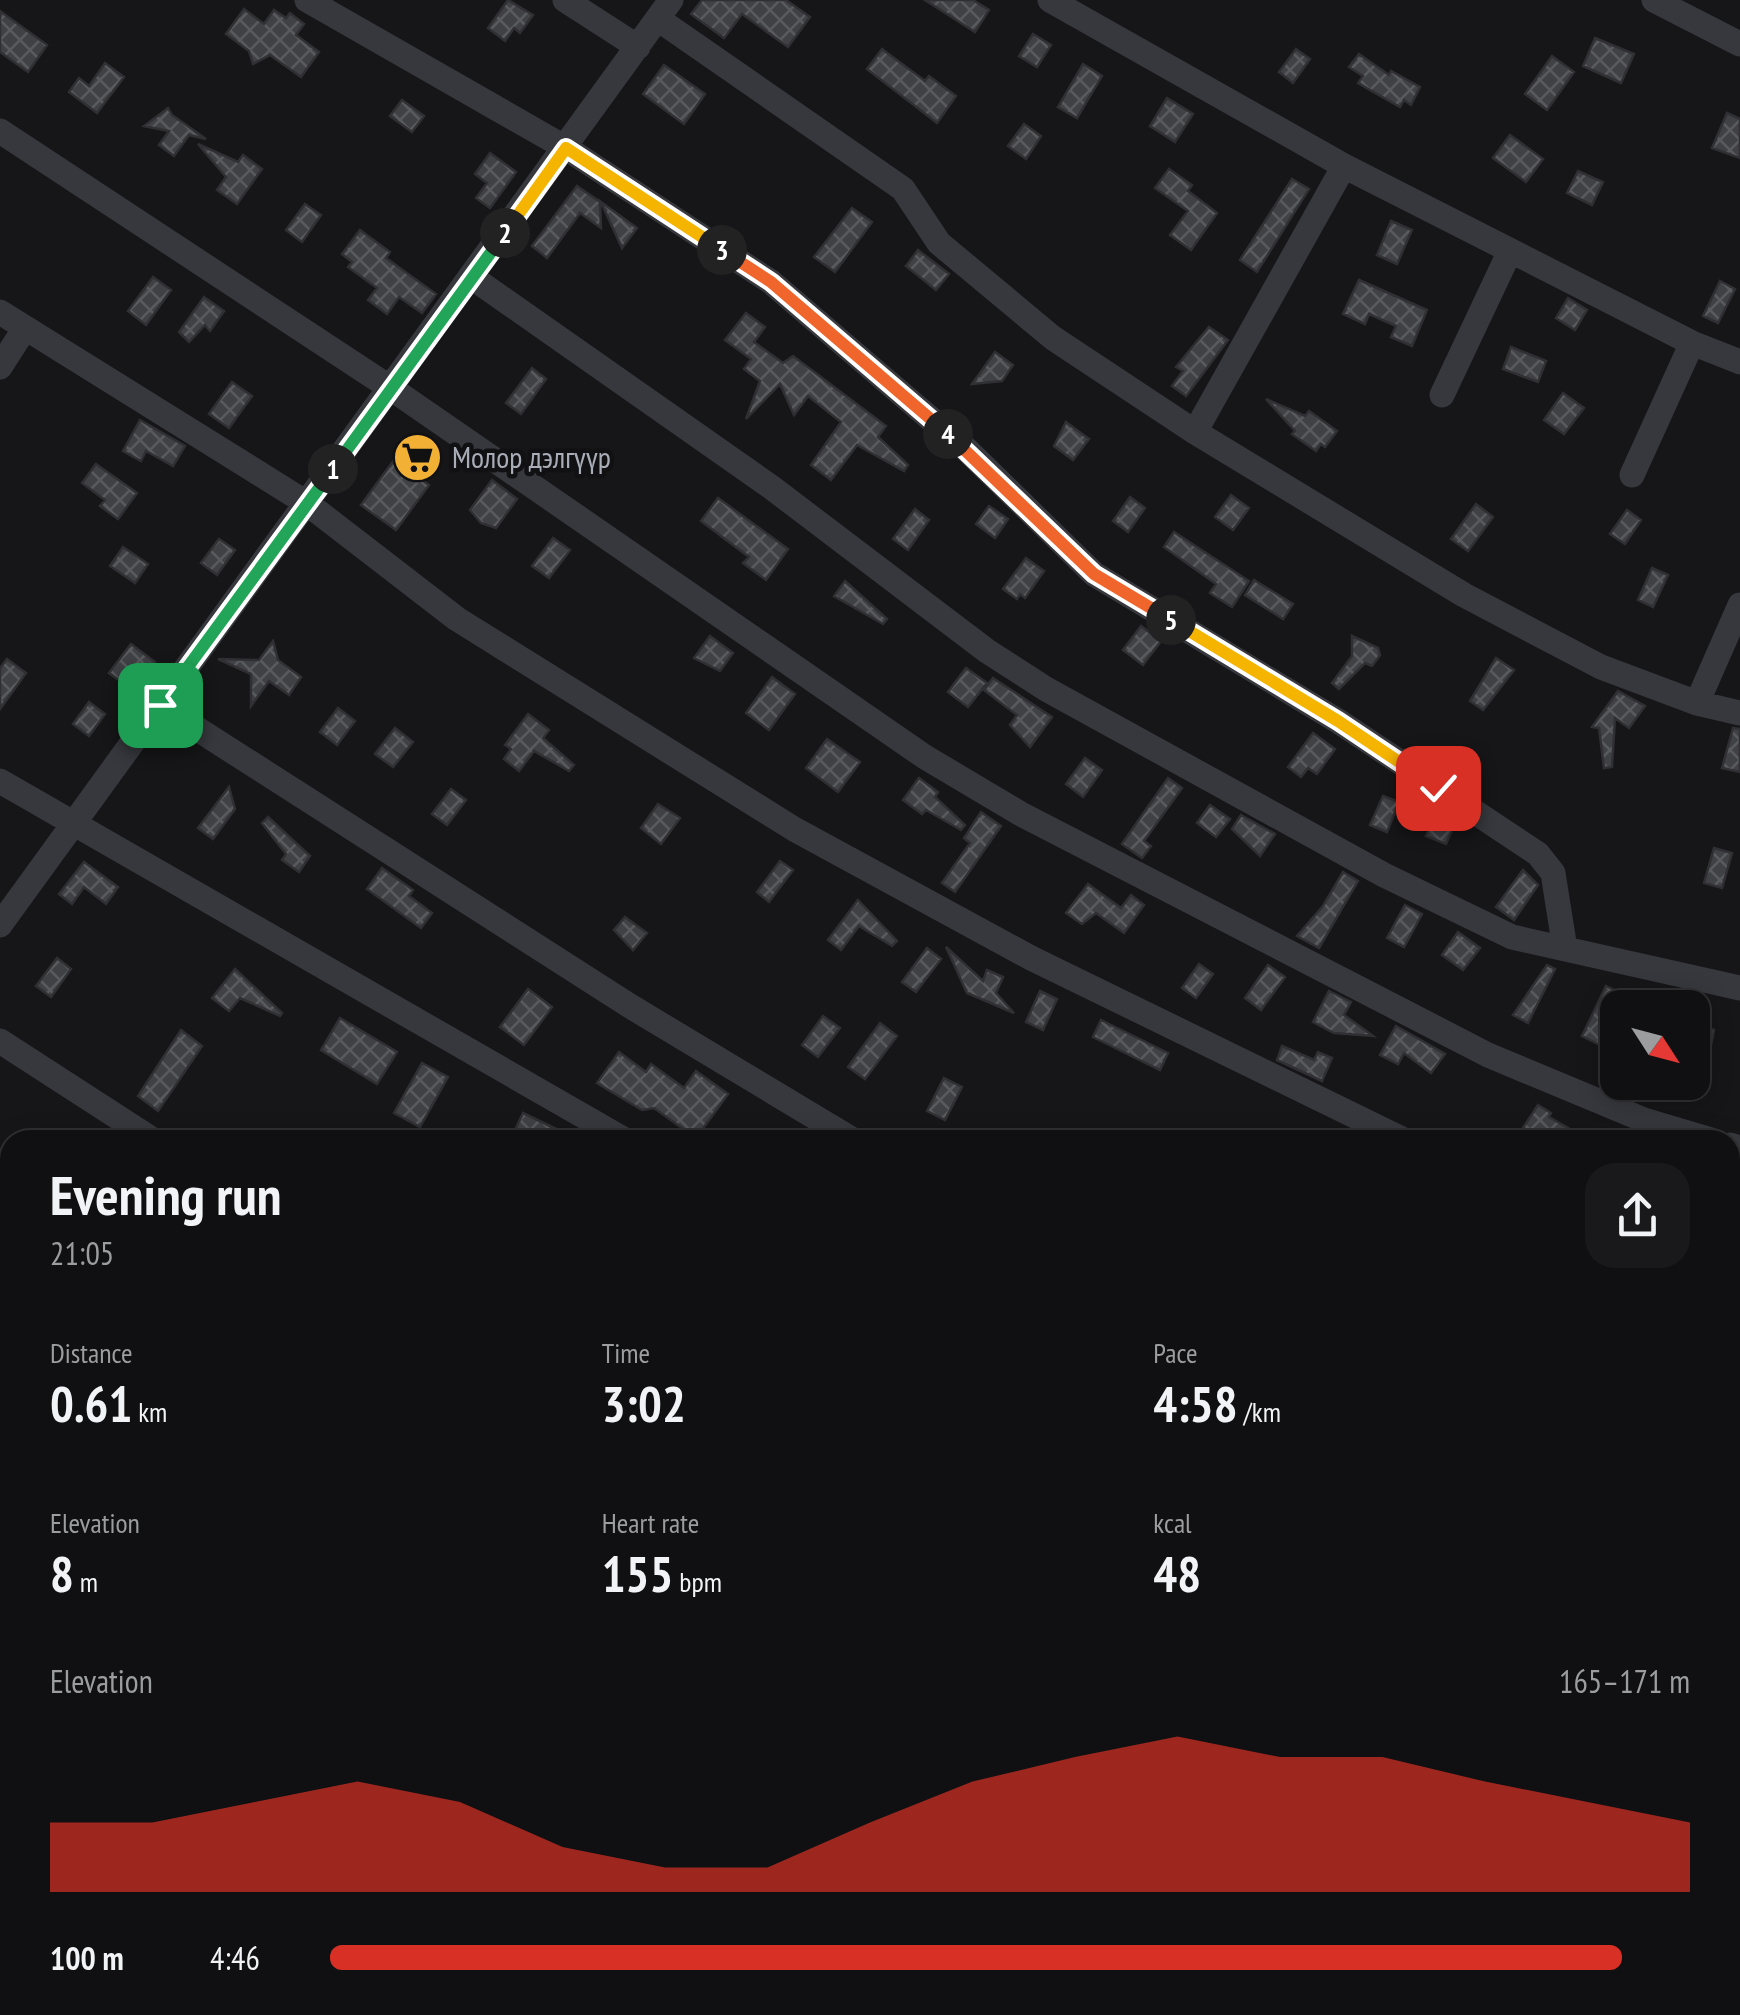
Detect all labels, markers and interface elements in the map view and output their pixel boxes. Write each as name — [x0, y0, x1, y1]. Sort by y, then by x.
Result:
pin: 2 — [480, 208, 530, 258]
text: 2 — [498, 214, 512, 251]
pin: 3 — [697, 225, 747, 275]
text: 3 — [715, 231, 729, 268]
pin: 4 — [923, 409, 973, 459]
text: 4 — [941, 415, 955, 452]
supermarket icon: Молор дэлгүүр — [391, 432, 443, 484]
place label: Молор дэлгүүр — [452, 437, 611, 476]
pin: 1 — [308, 444, 358, 494]
text: 1 — [326, 450, 340, 487]
pin: 5 — [1146, 595, 1196, 645]
text: 5 — [1164, 601, 1178, 638]
pin — [118, 663, 203, 748]
icon: arrive — [133, 678, 188, 733]
pin — [1396, 746, 1481, 831]
icon: check — [1411, 761, 1466, 816]
north arrow — [1600, 990, 1710, 1100]
map controls — [1600, 990, 1710, 1100]
text: Evening run — [50, 1159, 282, 1230]
button: share — [1585, 1163, 1690, 1268]
text: 21:05 — [50, 1232, 114, 1274]
text: Distance — [50, 1334, 133, 1371]
text: Time — [602, 1334, 650, 1371]
text: Pace — [1153, 1334, 1197, 1371]
text: 0.61 — [50, 1371, 132, 1436]
text: 3:02 — [602, 1371, 686, 1436]
text: 4:58 — [1153, 1371, 1238, 1436]
text: km — [132, 1393, 167, 1430]
text: /km — [1238, 1393, 1281, 1430]
text: Elevation — [50, 1504, 140, 1541]
text: Heart rate — [602, 1504, 699, 1541]
text: kcal — [1153, 1504, 1192, 1541]
text: 8 — [50, 1541, 74, 1606]
text: 155 — [602, 1541, 673, 1606]
text: 48 — [1153, 1541, 1201, 1606]
text: m — [74, 1563, 98, 1600]
text: bpm — [673, 1563, 722, 1600]
text: Elevation — [50, 1660, 153, 1702]
text: 165–171 m — [1559, 1660, 1690, 1702]
text: 100 m — [50, 1937, 124, 1979]
text: 4:46 — [210, 1937, 260, 1979]

